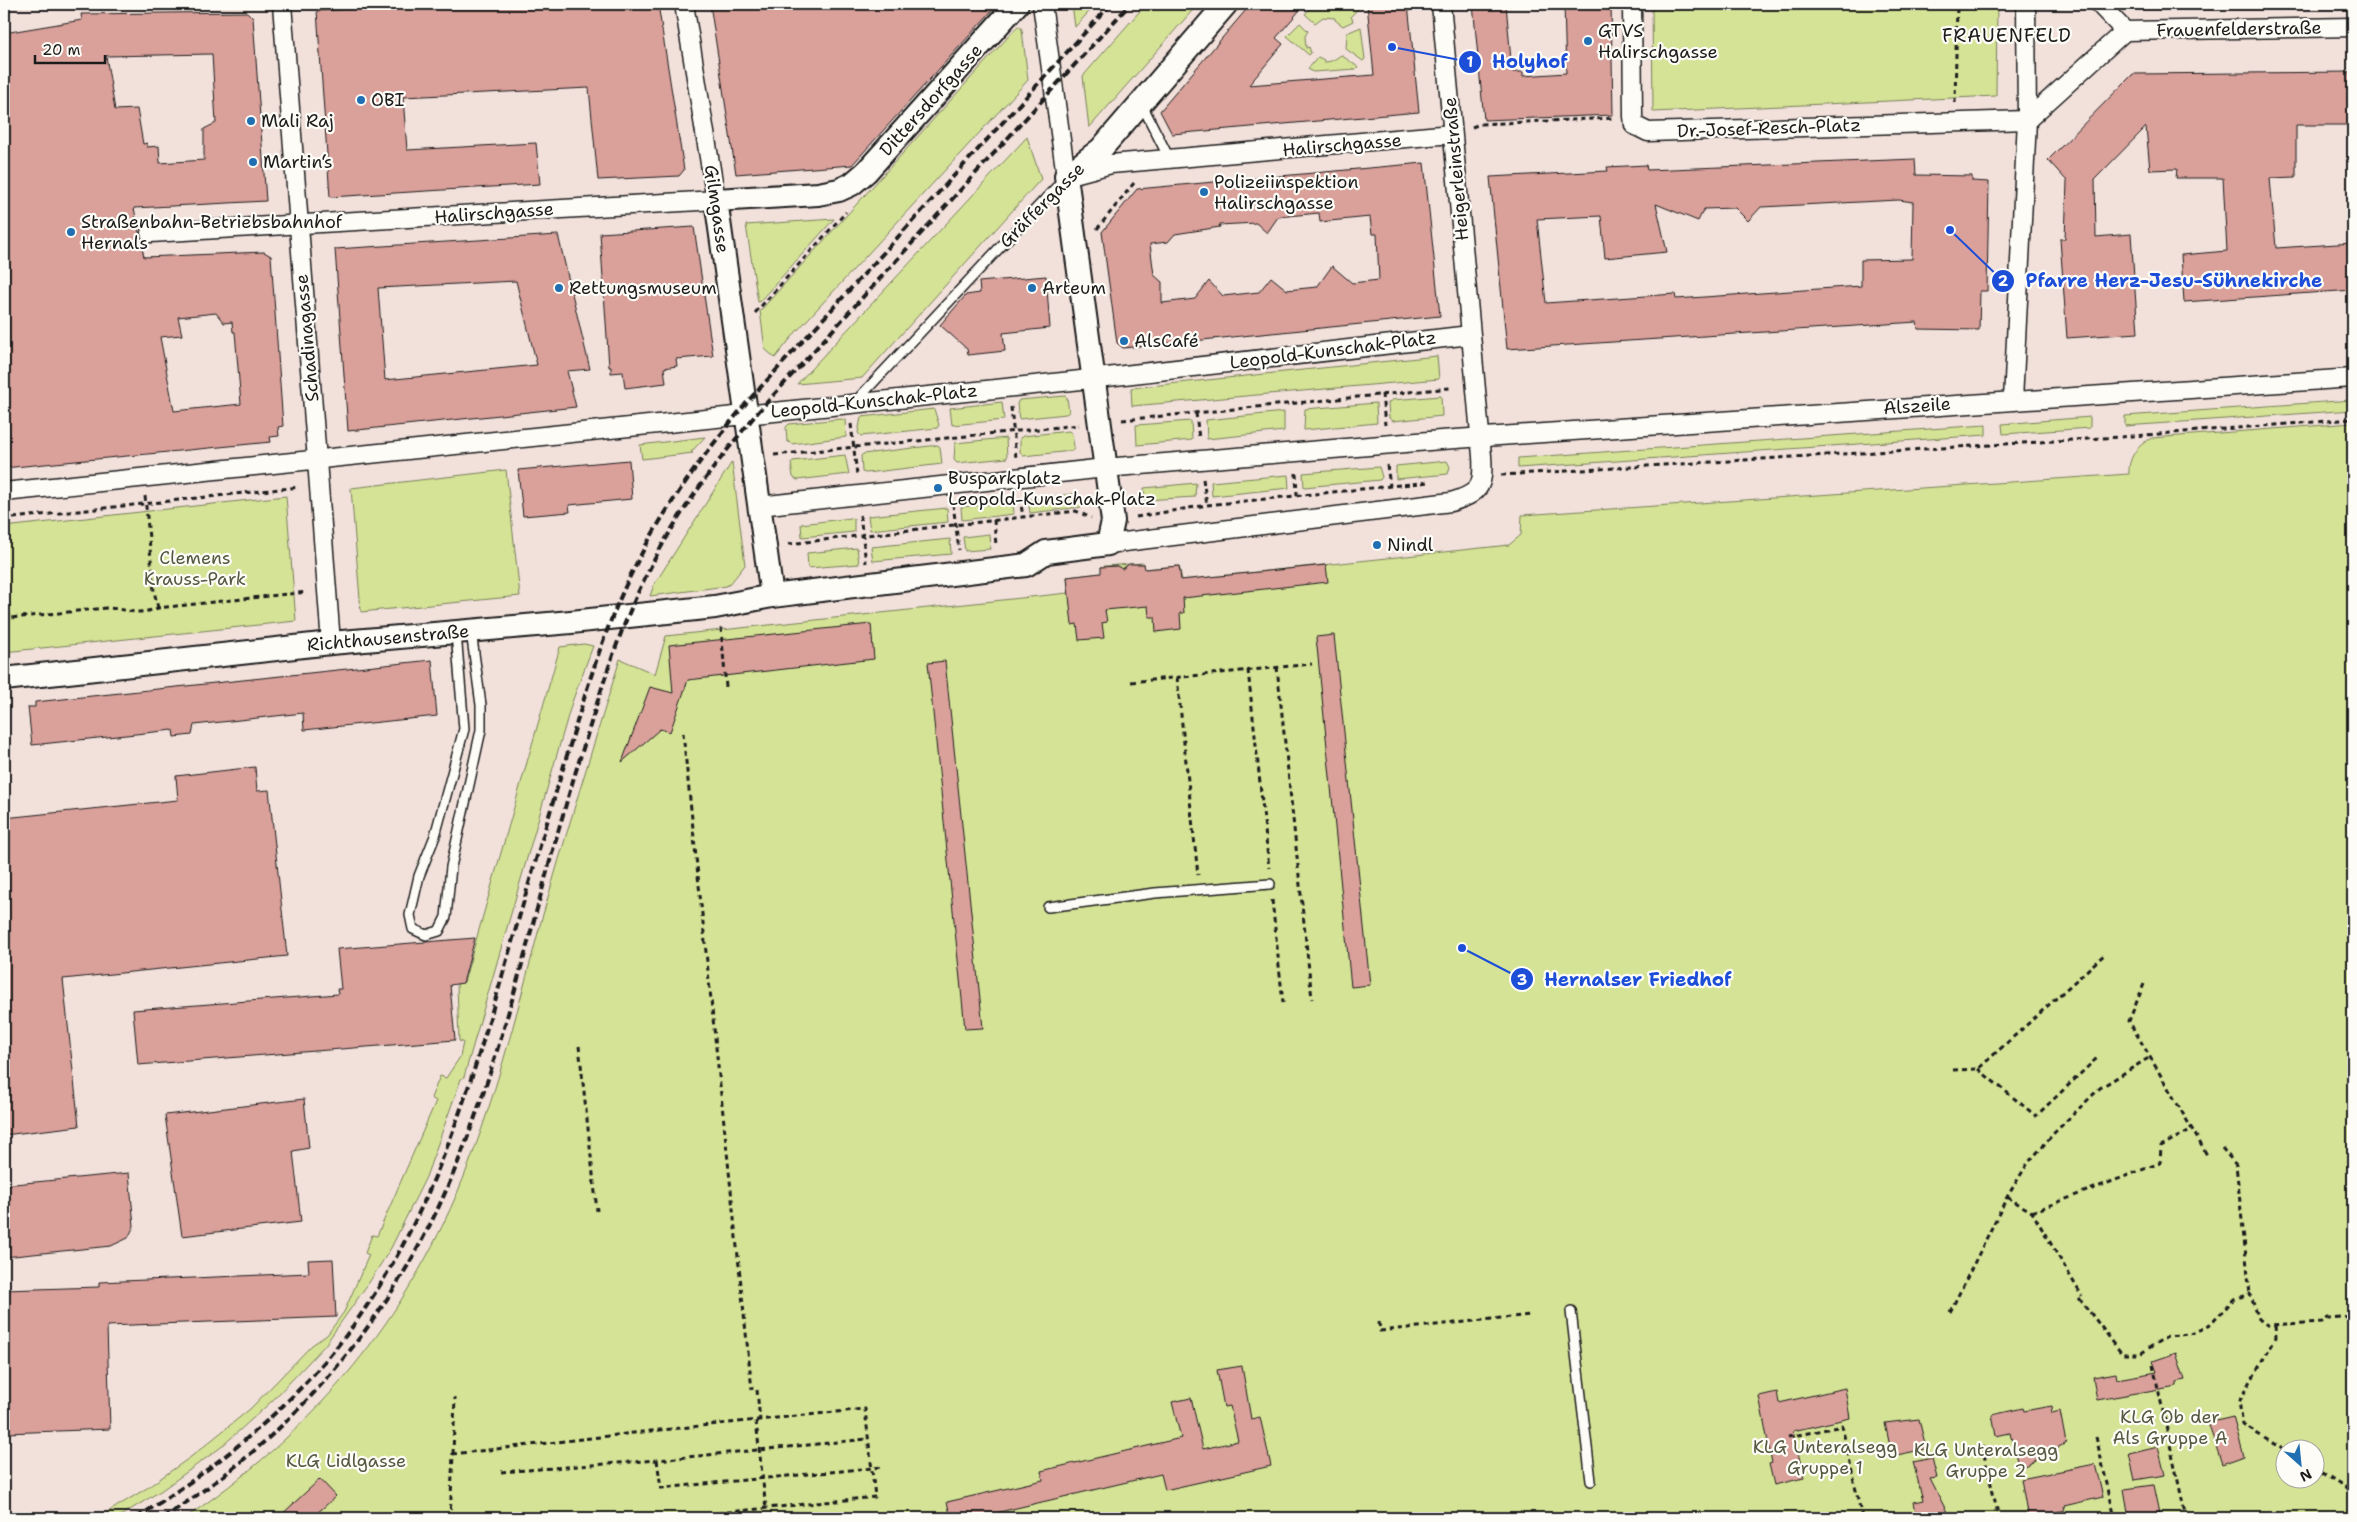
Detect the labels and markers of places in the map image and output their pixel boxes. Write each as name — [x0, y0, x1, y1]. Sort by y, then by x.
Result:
place label: GTVS Halirschgasse — [1598, 19, 1718, 64]
marker: GTVS Halirschgasse — [1582, 35, 1594, 47]
callout: Holyhof — [1457, 45, 1578, 79]
place label: OBI — [371, 88, 405, 112]
marker: OBI — [355, 94, 367, 106]
place label: Mali Raj — [261, 109, 334, 133]
marker: Mali Raj — [245, 115, 257, 127]
place label: Martin‘s — [263, 150, 333, 174]
marker: Martin‘s — [247, 156, 259, 168]
place label: Polizeiinspektion Halirschgasse — [1214, 170, 1359, 215]
marker: Polizeiinspektion Halirschgasse — [1198, 186, 1210, 198]
place label: Straßenbahn-Betriebsbahnhof Hernals — [81, 210, 343, 255]
marker: Straßenbahn-Betriebsbahnhof Hernals — [65, 226, 77, 238]
callout: Pfarre Herz-Jesu-Sühnekirche — [1990, 264, 2332, 298]
place label: Rettungsmuseum — [569, 276, 717, 300]
place label: Arteum — [1042, 276, 1106, 300]
marker: Rettungsmuseum — [553, 282, 565, 294]
marker: Arteum — [1026, 282, 1038, 294]
place label: AlsCafé — [1134, 329, 1199, 353]
marker: AlsCafé — [1118, 335, 1130, 347]
place label: Busparkplatz Leopold-Kunschak-Platz — [948, 466, 1156, 511]
marker: Busparkplatz Leopold-Kunschak-Platz — [932, 482, 944, 494]
place label: Nindl — [1387, 533, 1434, 557]
marker: Nindl — [1371, 539, 1383, 551]
callout: Hernalser Friedhof — [1509, 962, 1742, 996]

